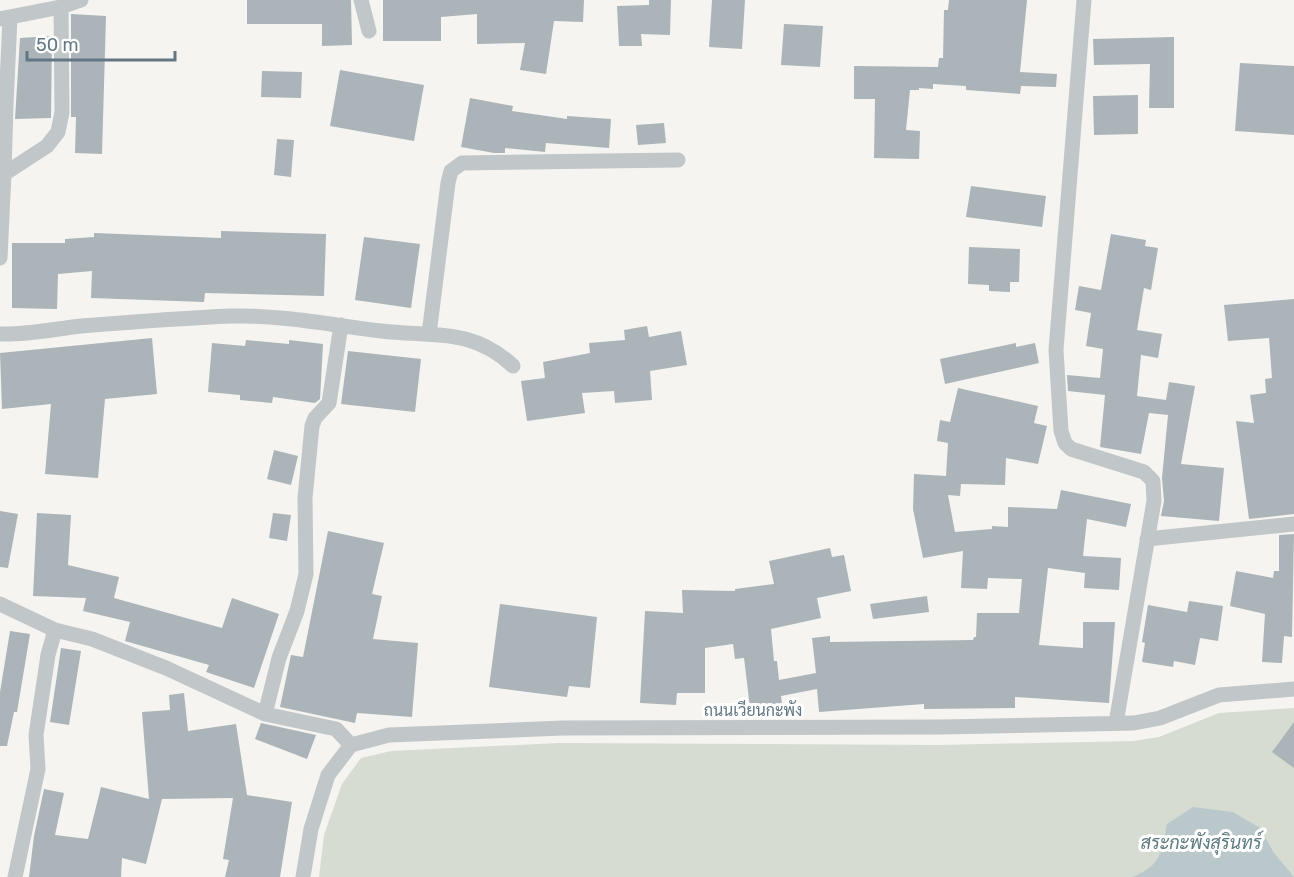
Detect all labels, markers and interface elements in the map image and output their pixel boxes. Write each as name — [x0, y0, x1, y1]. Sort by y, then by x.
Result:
scale bar — [27, 24, 176, 62]
text: 50 m — [36, 34, 79, 56]
street label: ถนนเวียนกะพัง — [704, 699, 802, 720]
water label: สระกะพังสุรินทร์ — [1140, 830, 1265, 855]

